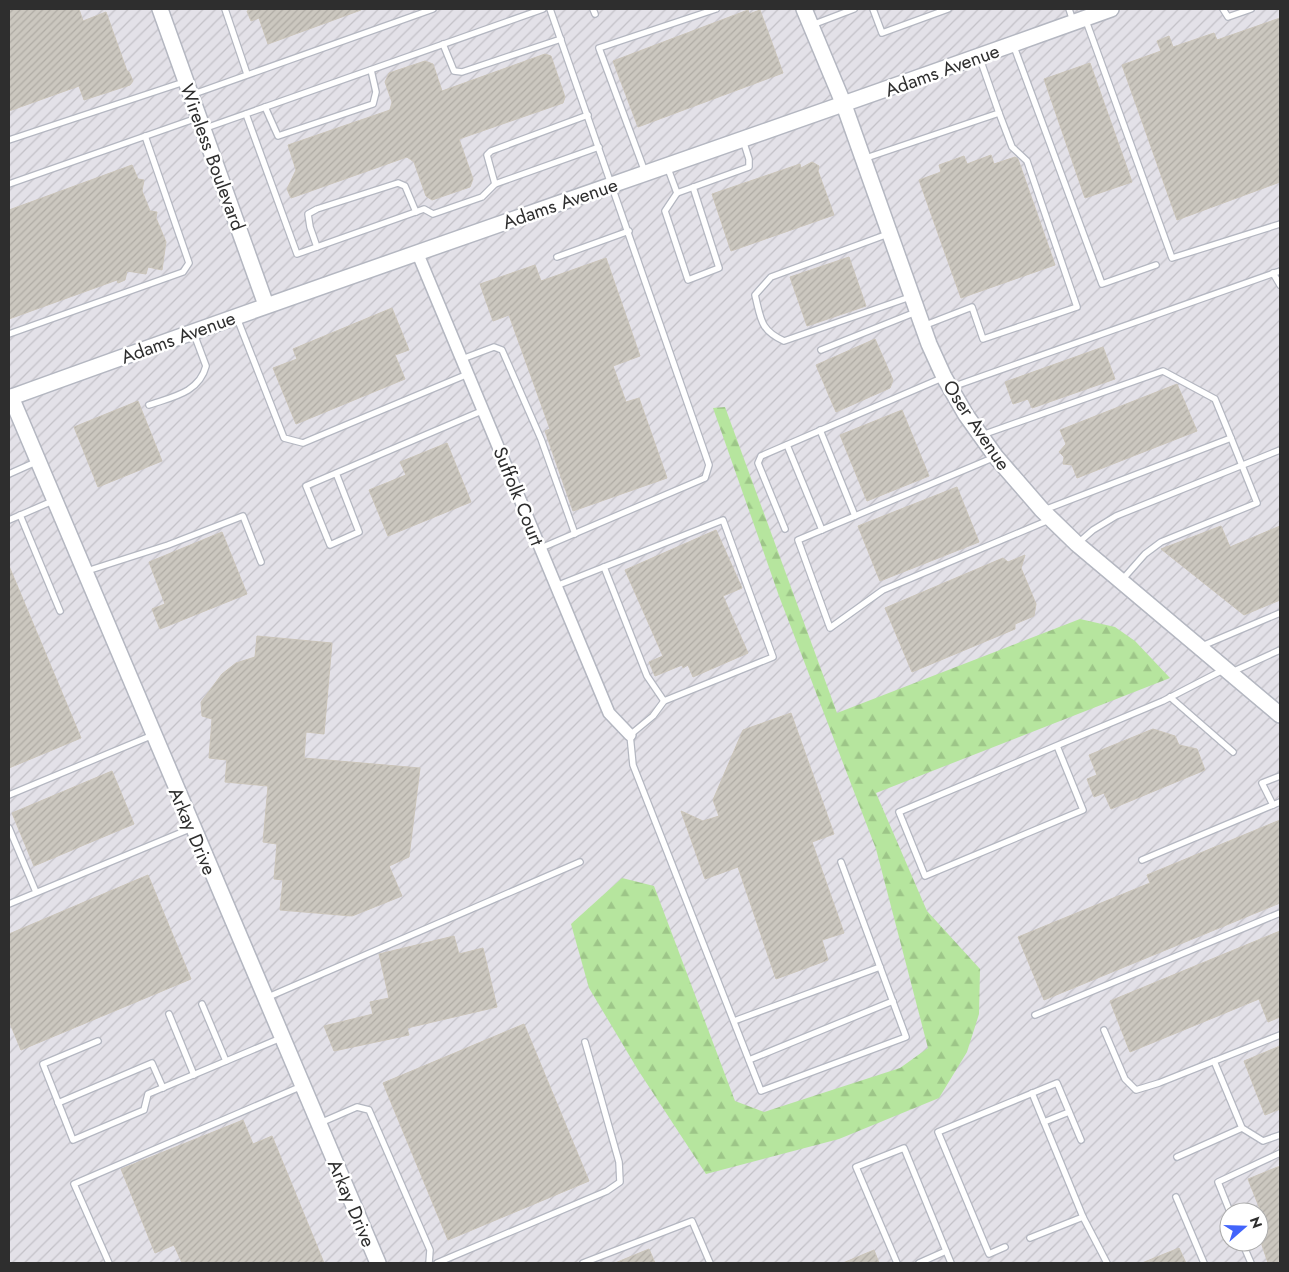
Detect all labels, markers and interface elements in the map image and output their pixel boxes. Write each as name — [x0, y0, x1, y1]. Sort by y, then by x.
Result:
street label: Adams Avenue — [881, 37, 1003, 104]
street label: Wireless Boulevard — [173, 80, 252, 234]
street label: Adams Avenue — [499, 171, 621, 236]
street label: Adams Avenue — [117, 304, 239, 371]
street label: Oser Avenue — [936, 375, 1017, 476]
street label: Suffolk Court — [486, 443, 551, 550]
street label: Arkay Drive — [162, 783, 223, 879]
street label: Arkay Drive — [321, 1155, 382, 1251]
north arrow — [1219, 1202, 1269, 1252]
text: N — [1245, 1214, 1268, 1231]

